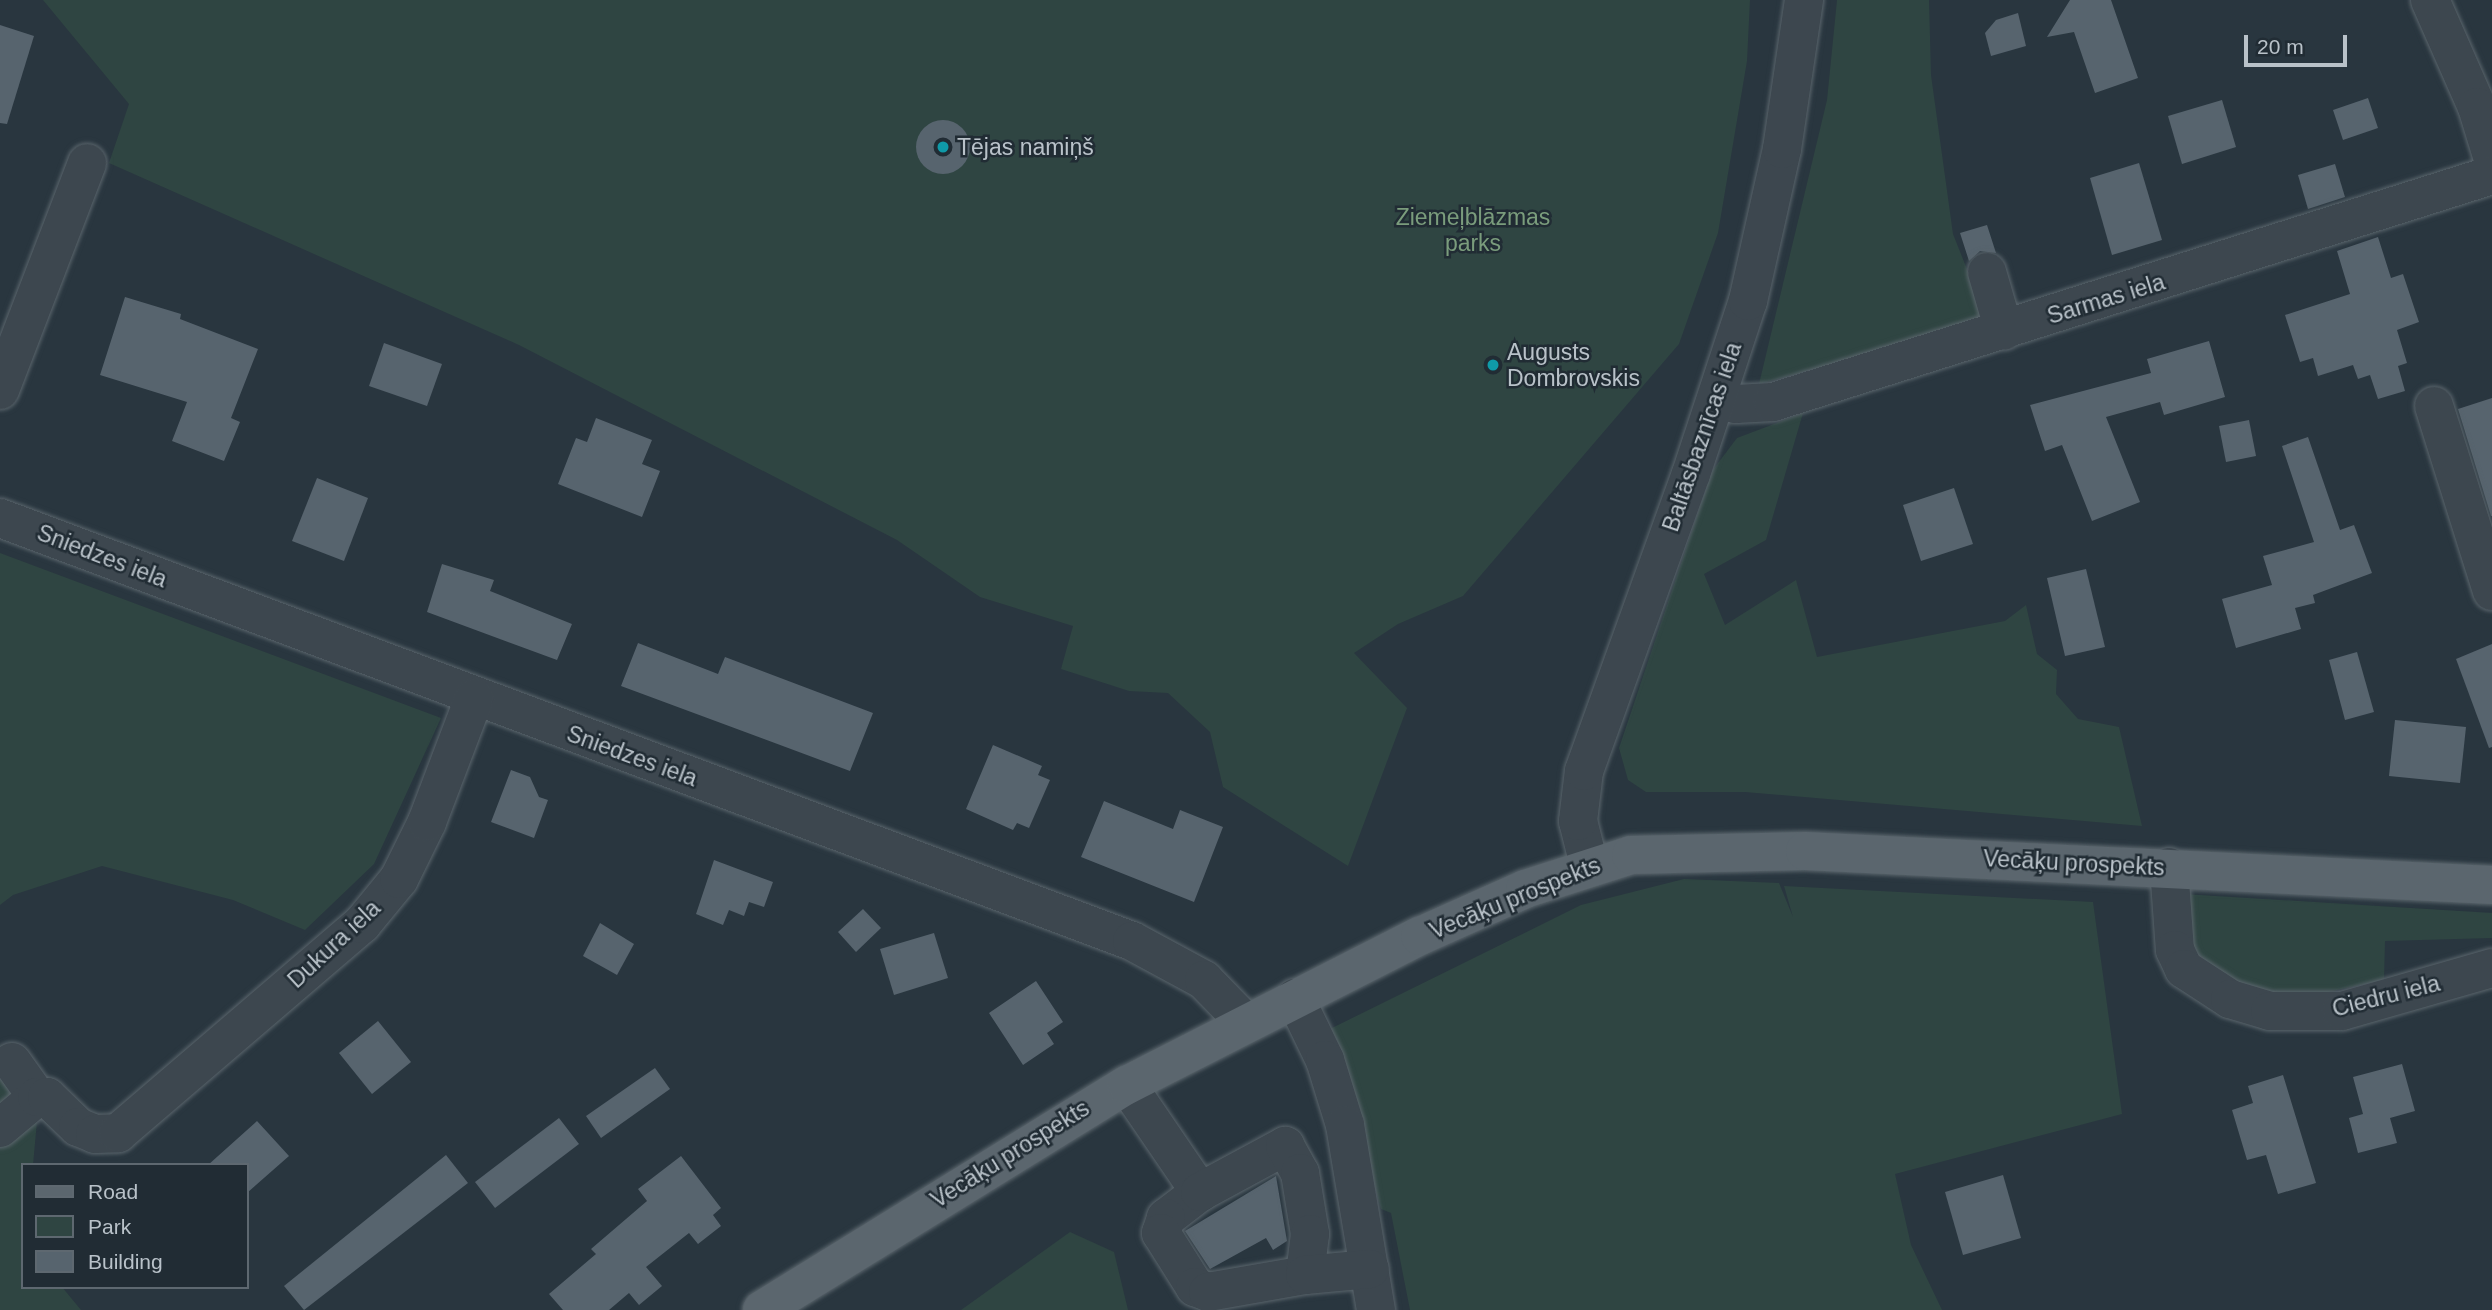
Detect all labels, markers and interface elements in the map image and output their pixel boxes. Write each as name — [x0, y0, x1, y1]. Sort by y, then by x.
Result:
scale bar — [2247, 21, 2350, 65]
text: 20 m — [2257, 35, 2304, 58]
place label: Tējas namiņš — [957, 133, 1094, 161]
marker: Tējas namiņš — [935, 139, 951, 155]
park label: Ziemeļblāzmas parks — [1396, 203, 1550, 257]
street label: Sarmas iela — [2044, 268, 2168, 330]
place label: Augusts Dombrovskis — [1507, 338, 1640, 392]
street label: Baltāsbaznīcas iela — [1657, 339, 1747, 535]
marker: Augusts Dombrovskis — [1485, 357, 1501, 373]
street label: Sniedzes iela — [33, 519, 171, 593]
street label: Sniedzes iela — [563, 720, 701, 792]
street label: Vecāķu prospekts — [1983, 844, 2165, 882]
street label: Vecāķu prospekts — [1426, 851, 1604, 945]
street label: Dukura iela — [282, 894, 386, 994]
street label: Ciedru iela — [2329, 969, 2443, 1023]
street label: Vecāķu prospekts — [926, 1094, 1094, 1214]
legend — [21, 1163, 248, 1289]
text: Road — [88, 1180, 138, 1203]
text: Park — [88, 1215, 131, 1238]
text: Building — [88, 1250, 163, 1273]

